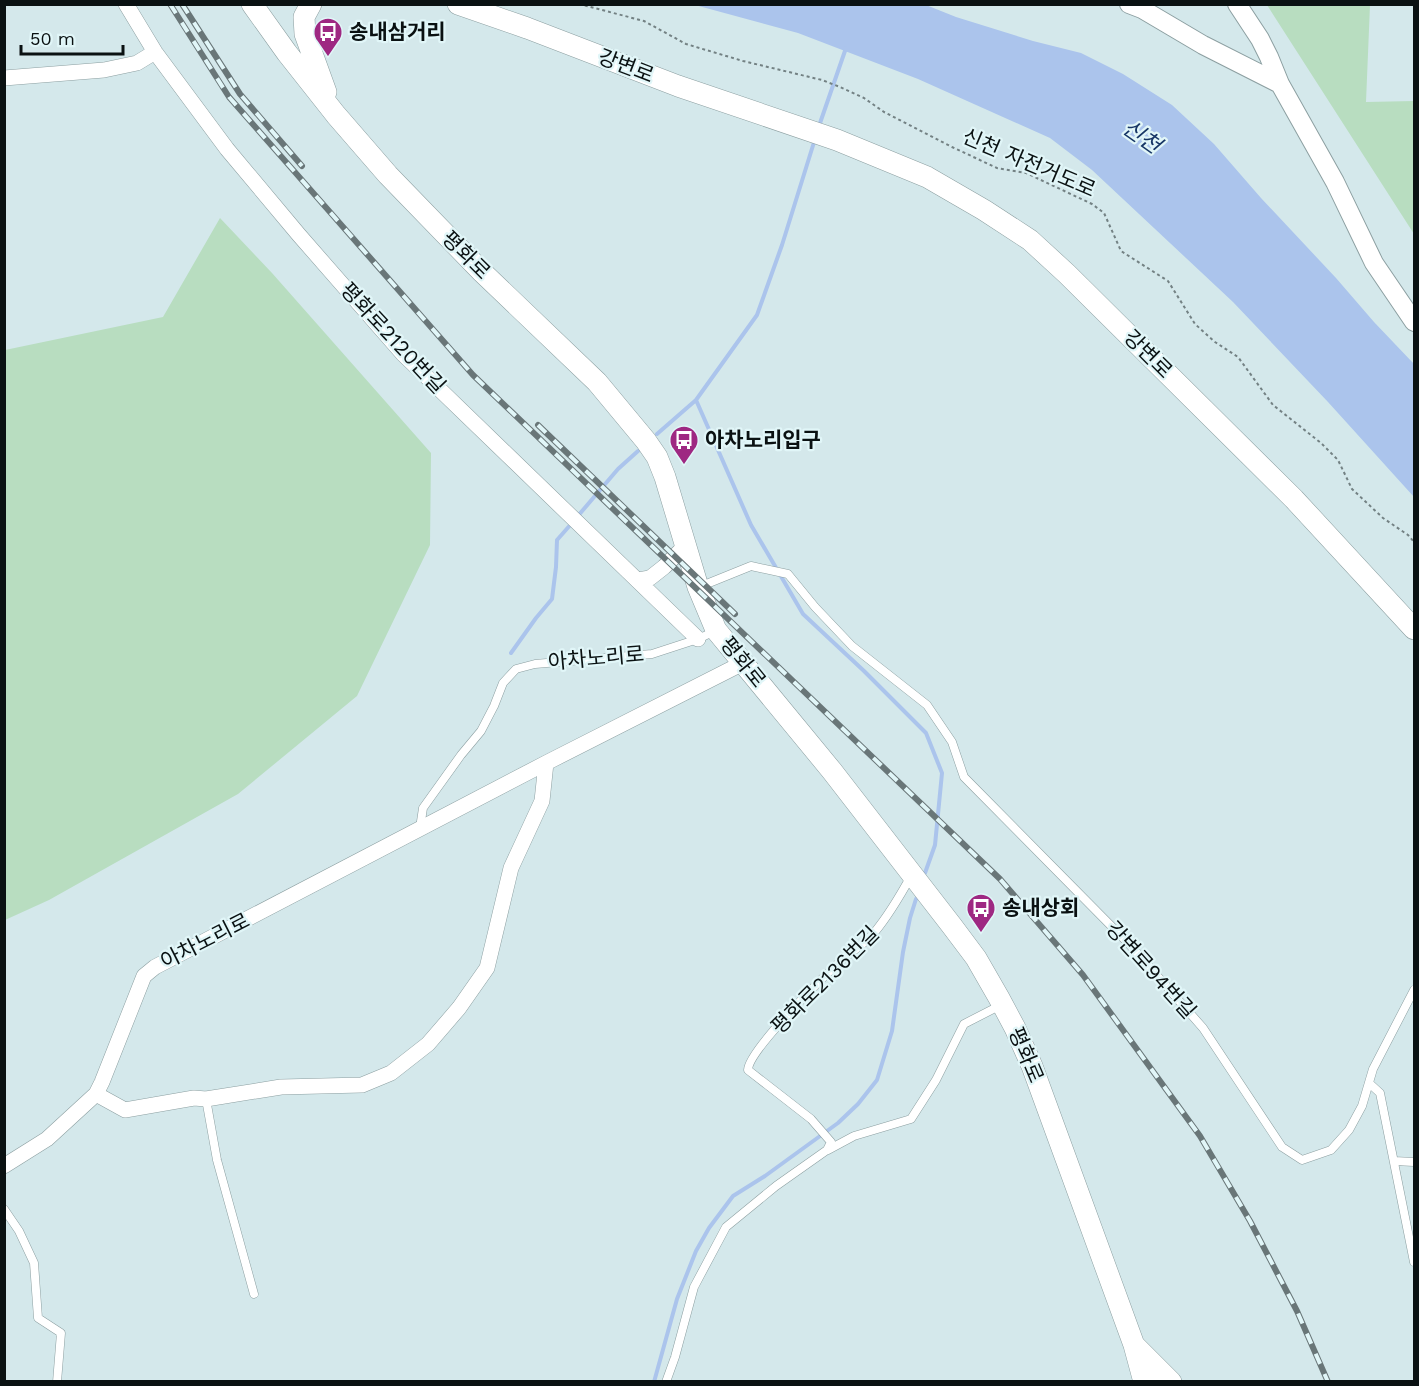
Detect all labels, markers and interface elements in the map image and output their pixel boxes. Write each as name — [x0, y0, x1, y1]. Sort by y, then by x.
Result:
bus stop icon: 송내삼거리 — [312, 16, 344, 58]
scale bar — [21, 18, 123, 56]
place label: 송내삼거리 — [349, 19, 446, 44]
text: 50 m — [30, 28, 75, 49]
street label: 강변로 — [595, 43, 658, 88]
water label: 신천 — [1118, 115, 1168, 160]
street label: 신천 자전거도로 — [959, 123, 1100, 202]
street label: 평화로 — [437, 225, 496, 284]
street label: 평화로2120번길 — [336, 277, 451, 398]
street label: 강변로 — [1119, 324, 1178, 383]
bus stop icon: 아차노리입구 — [668, 424, 700, 466]
place label: 아차노리입구 — [705, 427, 821, 452]
street label: 평화로 — [715, 631, 771, 692]
street label: 아차노리로 — [547, 641, 645, 674]
bus stop icon: 송내상회 — [965, 892, 997, 934]
place label: 송내상회 — [1002, 895, 1079, 920]
street label: 아차노리로 — [156, 907, 253, 974]
street label: 강변로94번길 — [1101, 916, 1202, 1024]
street label: 평화로2136번길 — [766, 921, 884, 1039]
street label: 평화로 — [1004, 1023, 1049, 1086]

